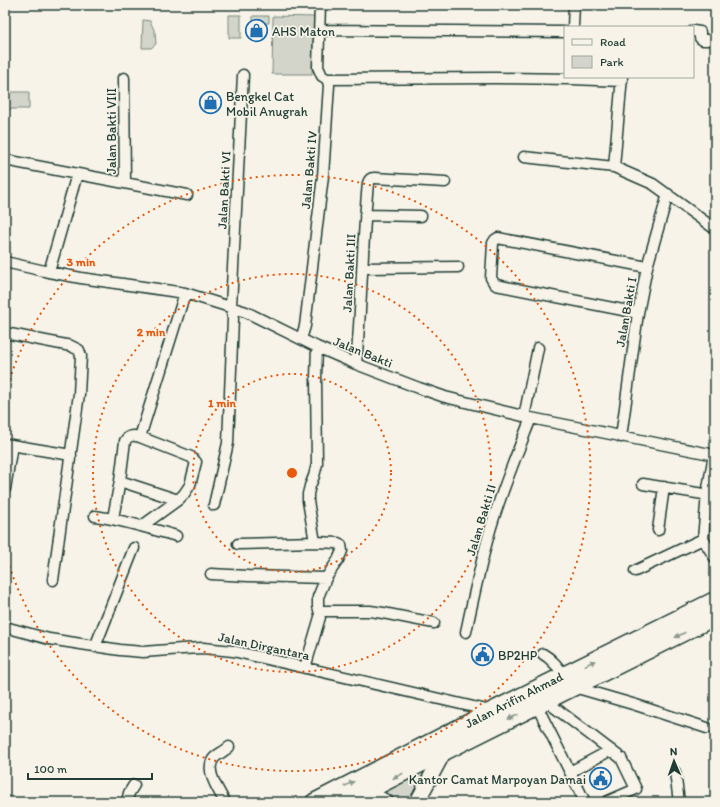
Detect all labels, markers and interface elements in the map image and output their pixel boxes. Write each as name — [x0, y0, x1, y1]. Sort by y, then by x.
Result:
shop icon: AHS Maton — [243, 18, 269, 44]
place label: AHS Maton — [272, 24, 335, 39]
legend — [564, 26, 694, 78]
text: Road — [600, 35, 626, 49]
text: Park — [600, 55, 624, 69]
street label: Jalan Bakti VIII — [104, 88, 119, 174]
place label: Bengkel Cat Mobil Anugrah — [226, 89, 308, 119]
shop icon: Bengkel Cat Mobil Anugrah — [197, 90, 223, 116]
street label: Jalan Bakti IV — [298, 130, 320, 210]
street label: Jalan Bakti VI — [214, 150, 234, 229]
street label: Jalan Bakti III — [339, 233, 359, 313]
text: 3 min — [67, 255, 96, 269]
street label: Jalan Bakti I — [612, 276, 640, 348]
text: 2 min — [137, 325, 166, 339]
street label: Jalan Bakti — [331, 333, 395, 371]
text: 1 min — [208, 396, 237, 410]
centre of rings — [285, 466, 299, 480]
street label: Jalan Bakti II — [463, 483, 499, 557]
street label: Jalan Dirgantara — [217, 629, 311, 663]
one-way arrow — [674, 631, 686, 638]
public building icon: BP2HP — [469, 642, 495, 668]
place label: BP2HP — [498, 648, 538, 663]
one-way arrow — [584, 659, 595, 666]
street label: Jalan Arifin Ahmad — [463, 669, 565, 731]
one-way arrow — [508, 714, 519, 720]
north arrow — [654, 741, 694, 781]
text: N — [670, 745, 678, 758]
scale bar — [28, 755, 152, 781]
text: 100 m — [34, 762, 67, 776]
public building icon: Kantor Camat Marpoyan Damai — [588, 766, 614, 792]
place label: Kantor Camat Marpoyan Damai — [409, 772, 586, 787]
one-way arrow — [392, 773, 403, 779]
one-way arrow — [343, 781, 355, 788]

